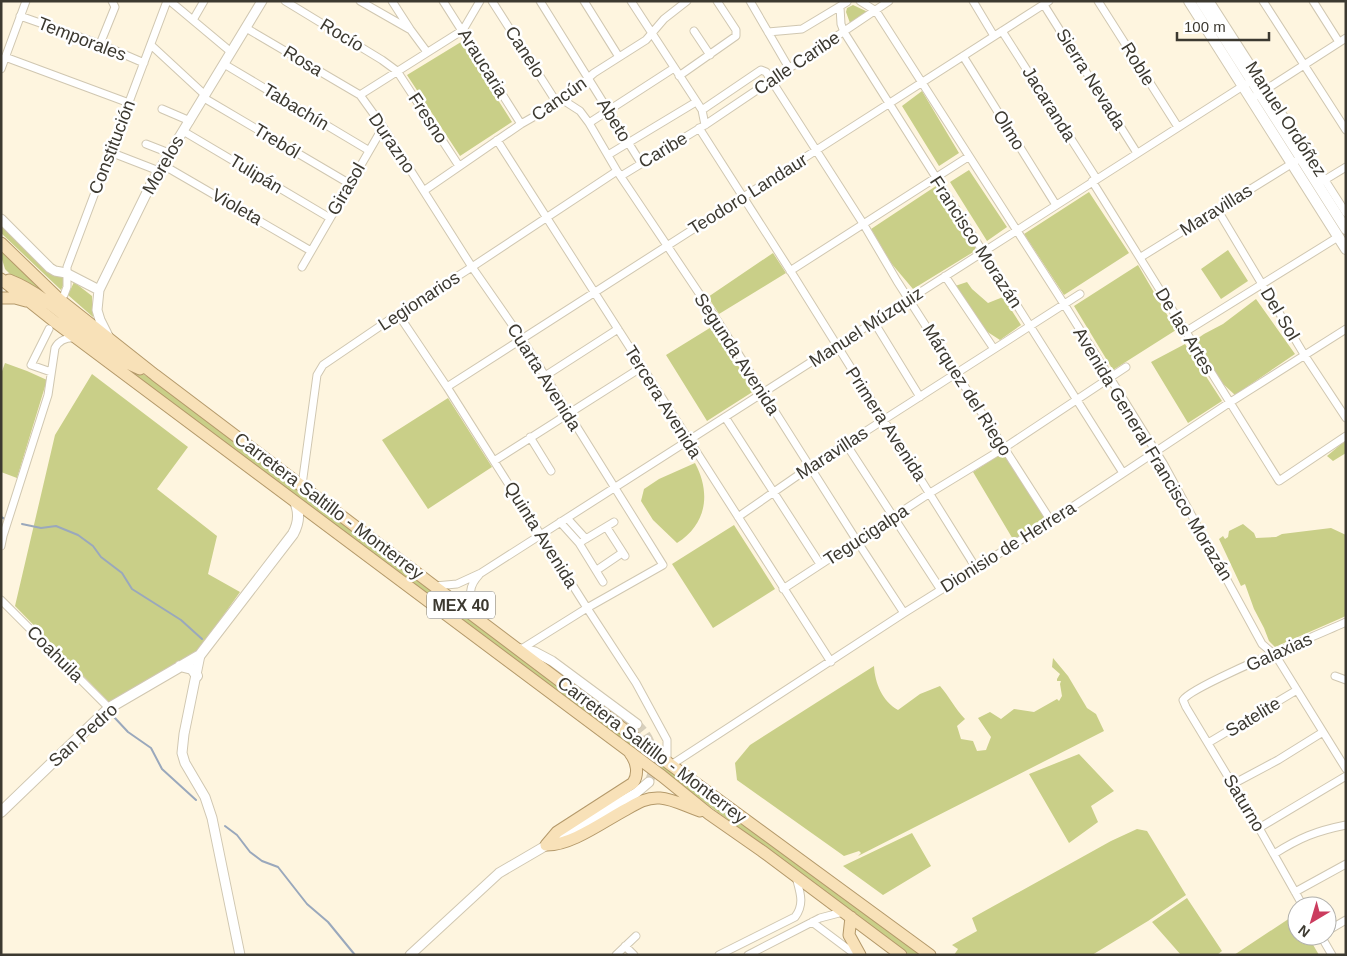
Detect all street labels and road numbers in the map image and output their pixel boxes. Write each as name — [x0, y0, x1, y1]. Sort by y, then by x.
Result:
street label: Temporales — [35, 13, 129, 65]
street label: Rocío — [317, 14, 367, 56]
street label: Canelo — [501, 23, 549, 81]
street label: Araucaria — [454, 25, 512, 102]
street label: Sierra Nevada — [1052, 25, 1130, 134]
street label: Calle Caribe — [750, 27, 844, 99]
street label: Roble — [1117, 39, 1159, 89]
street label: Rosa — [280, 42, 327, 81]
street label: Manuel Ordóñez — [1241, 58, 1331, 180]
street label: Jacaranda — [1018, 63, 1080, 146]
street label: Cancún — [528, 73, 590, 125]
street label: Tabachín — [260, 80, 332, 134]
street label: Fresno — [404, 89, 452, 147]
street label: Abeto — [593, 95, 635, 145]
street label: Constitución — [85, 97, 139, 197]
street label: Olmo — [989, 106, 1029, 154]
street label: Durazno — [365, 109, 419, 177]
street label: Treból — [250, 119, 304, 163]
street label: Caribe — [635, 128, 691, 172]
street label: Morelos — [138, 132, 188, 198]
street label: Teodoro Landaur — [685, 149, 811, 239]
street label: Tulipán — [226, 150, 286, 198]
street label: Girasol — [323, 159, 369, 219]
street label: Francisco Morazán — [926, 172, 1026, 312]
street label: Maravillas — [1176, 180, 1256, 240]
street label: Violeta — [208, 185, 267, 230]
street label: Legionarios — [375, 267, 463, 335]
street label: Manuel Múzquiz — [806, 283, 926, 371]
street label: De las Artes — [1151, 284, 1219, 378]
street label: Del Sol — [1256, 284, 1304, 344]
street label: Segunda Avenida — [690, 290, 784, 419]
street label: Cuarta Avenida — [503, 320, 586, 435]
street label: Márquez del Riego — [918, 321, 1016, 459]
street label: Avenida General Francisco Morazán — [1069, 324, 1237, 584]
street label: Tercera Avenida — [620, 342, 706, 463]
street label: Primera Avenida — [842, 363, 931, 486]
street label: Maravillas — [793, 423, 871, 483]
street label: Carretera Saltillo - Monterrey — [231, 428, 427, 584]
street label: Quinta Avenida — [500, 478, 582, 593]
street label: Dionisio de Herrera — [937, 497, 1080, 597]
street label: Tegucigalpa — [820, 500, 913, 570]
road number: MEX 40 — [427, 592, 495, 618]
street label: Coahuila — [23, 622, 88, 687]
street label: Galaxias — [1243, 629, 1315, 675]
street label: Carretera Saltillo - Monterrey — [554, 672, 750, 828]
street label: Satelite — [1222, 693, 1284, 741]
street label: San Pedro — [45, 699, 121, 771]
street label: Saturno — [1219, 771, 1269, 835]

